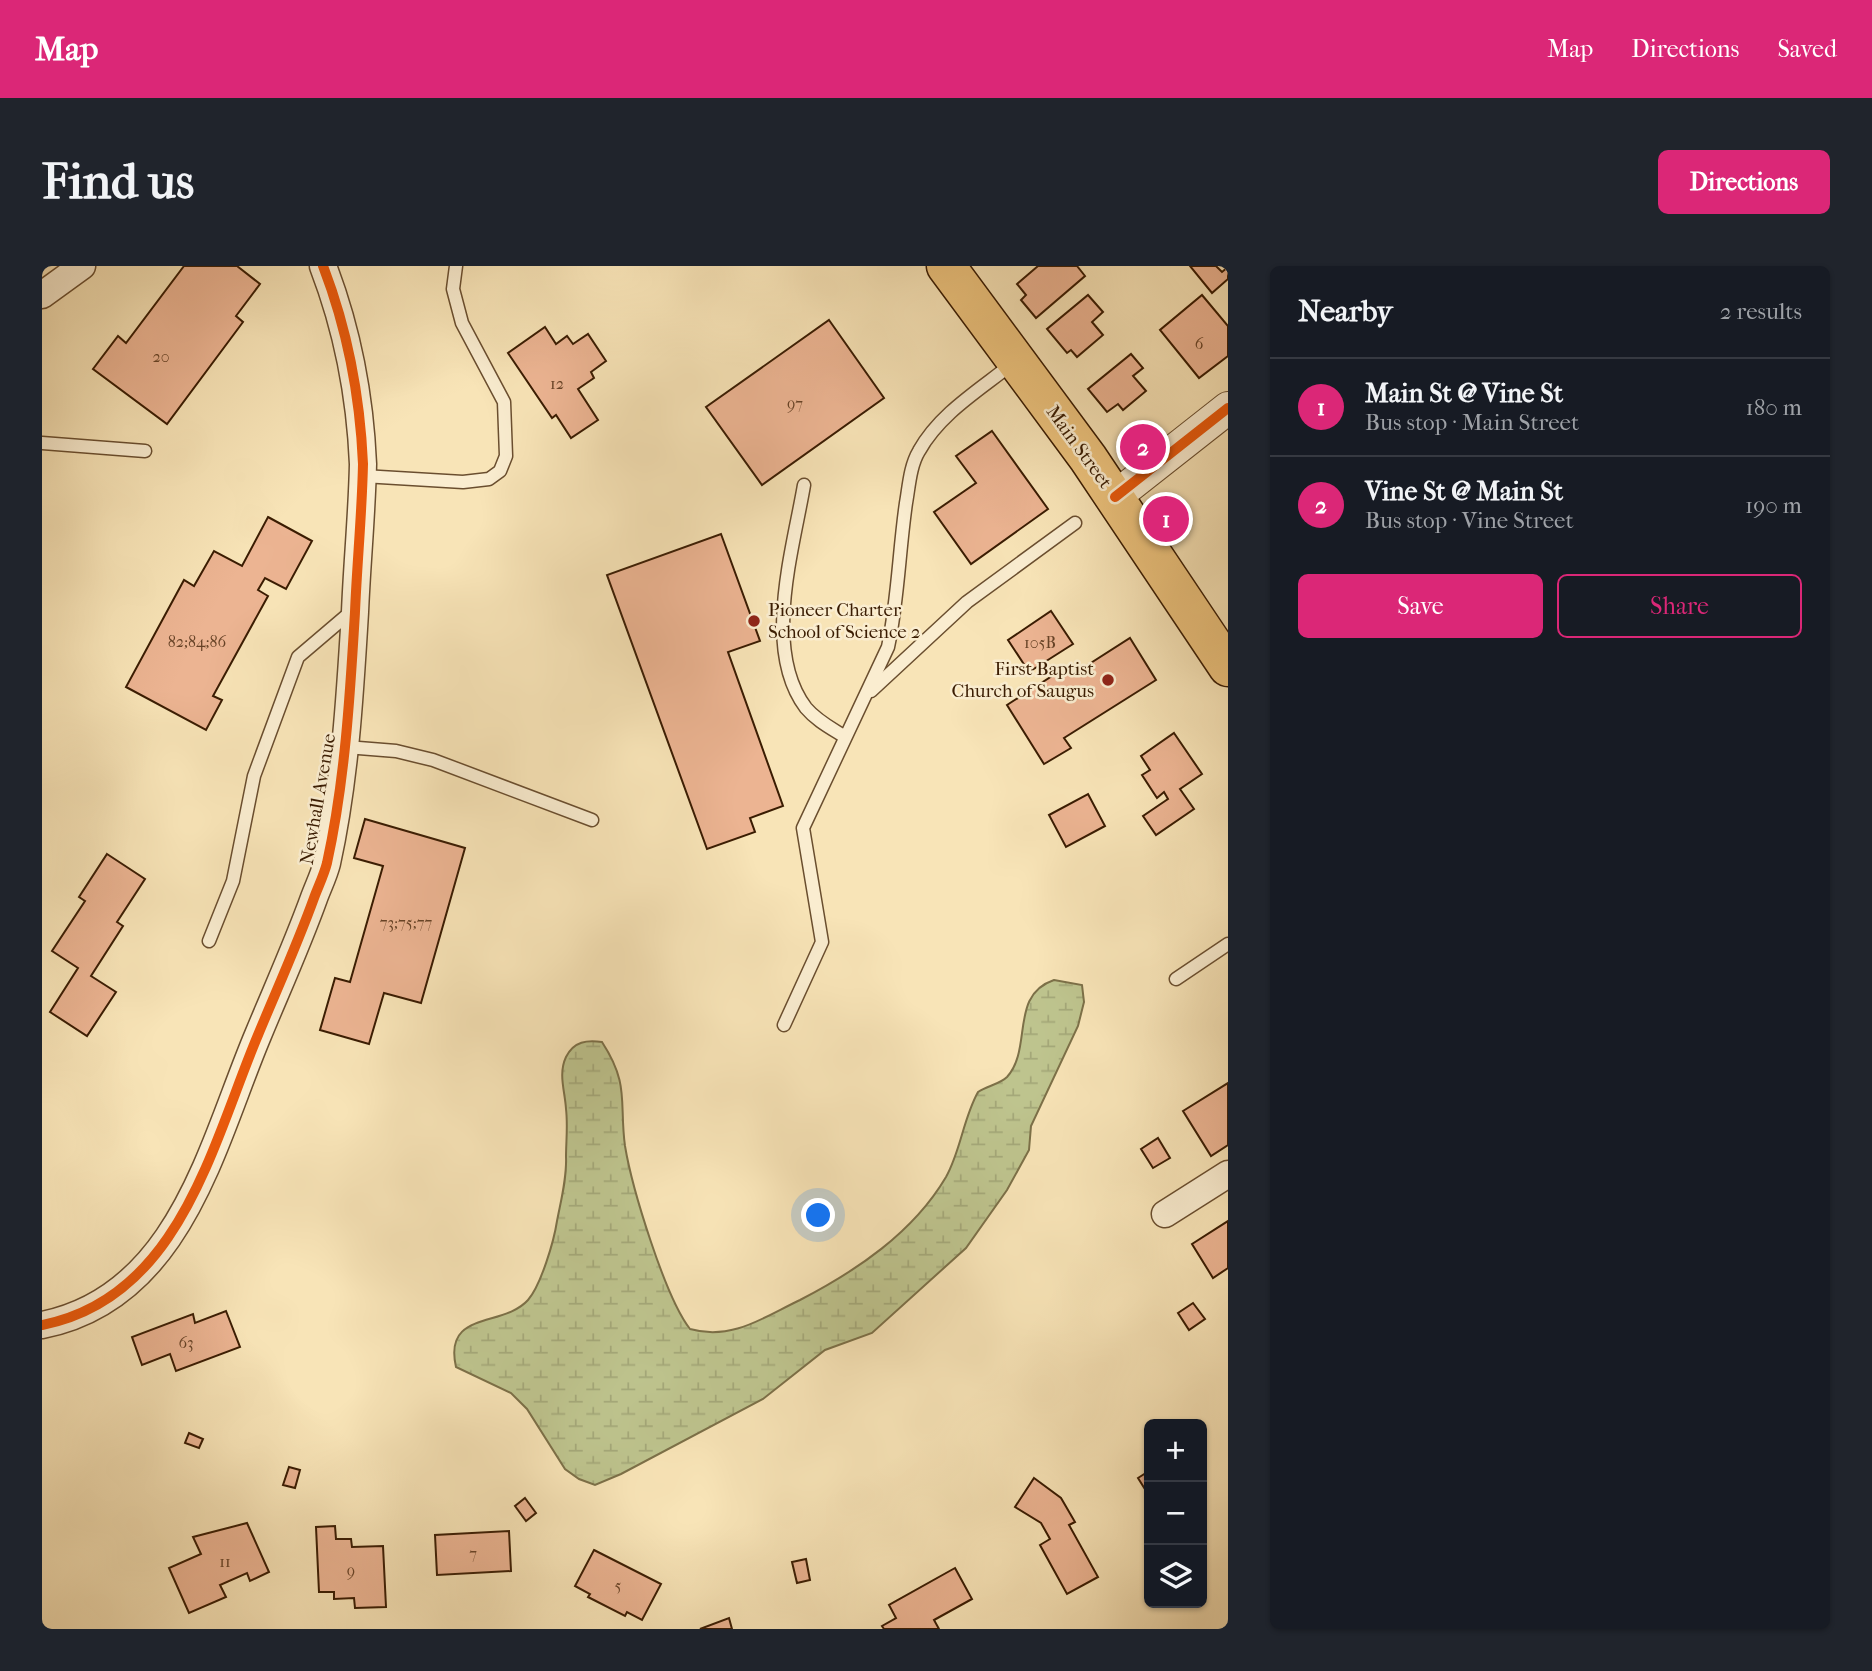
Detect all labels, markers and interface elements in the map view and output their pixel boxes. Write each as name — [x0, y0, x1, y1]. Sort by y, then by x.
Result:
text: Map — [35, 30, 98, 69]
text: Map — [1547, 35, 1593, 63]
text: Directions — [1631, 35, 1739, 63]
text: Saved — [1777, 35, 1837, 63]
button: Directions — [1658, 150, 1830, 214]
text: Find us — [42, 153, 194, 211]
text: Nearby — [1298, 294, 1393, 329]
text: 2 results — [1720, 298, 1802, 325]
house number: 6 — [1195, 334, 1204, 353]
house number: 20 — [152, 347, 170, 366]
house number: 12 — [550, 374, 564, 393]
text: Main St @ Vine St — [1365, 378, 1563, 409]
house number: 97 — [787, 394, 803, 413]
text: 1 — [1317, 394, 1325, 421]
text: 180 m — [1745, 394, 1802, 421]
street label: Main Street — [1042, 401, 1117, 493]
text: Bus stop · Main Street — [1365, 409, 1579, 436]
pin: 2 — [1120, 421, 1166, 473]
text: Vine St @ Main St — [1365, 476, 1563, 507]
text: 2 — [1315, 492, 1327, 519]
text: 190 m — [1745, 492, 1802, 519]
pin: 1 — [1143, 493, 1189, 545]
text: Bus stop · Vine Street — [1365, 507, 1574, 534]
button: Save — [1298, 574, 1543, 638]
button: Share — [1557, 574, 1802, 638]
place label: Pioneer Charter School of Science 2 — [768, 599, 921, 643]
marker: Pioneer Charter School of Science 2 — [746, 613, 762, 629]
house number: 82;84;86 — [168, 632, 227, 651]
house number: 105B — [1024, 633, 1056, 652]
place label: First Baptist Church of Saugus — [952, 658, 1094, 702]
marker: First Baptist Church of Saugus — [1100, 672, 1116, 688]
street label: Newhall Avenue — [296, 732, 340, 866]
house number: 73;75;77 — [380, 913, 433, 932]
your location — [801, 1198, 835, 1232]
house number: 63 — [178, 1333, 194, 1352]
map controls — [1144, 1419, 1207, 1608]
button: + — [1144, 1419, 1207, 1482]
button: − — [1144, 1482, 1207, 1545]
house number: 7 — [469, 1544, 477, 1563]
button: layers — [1144, 1545, 1207, 1608]
house number: 11 — [219, 1552, 231, 1571]
house number: 9 — [347, 1561, 355, 1580]
house number: 5 — [615, 1576, 622, 1595]

